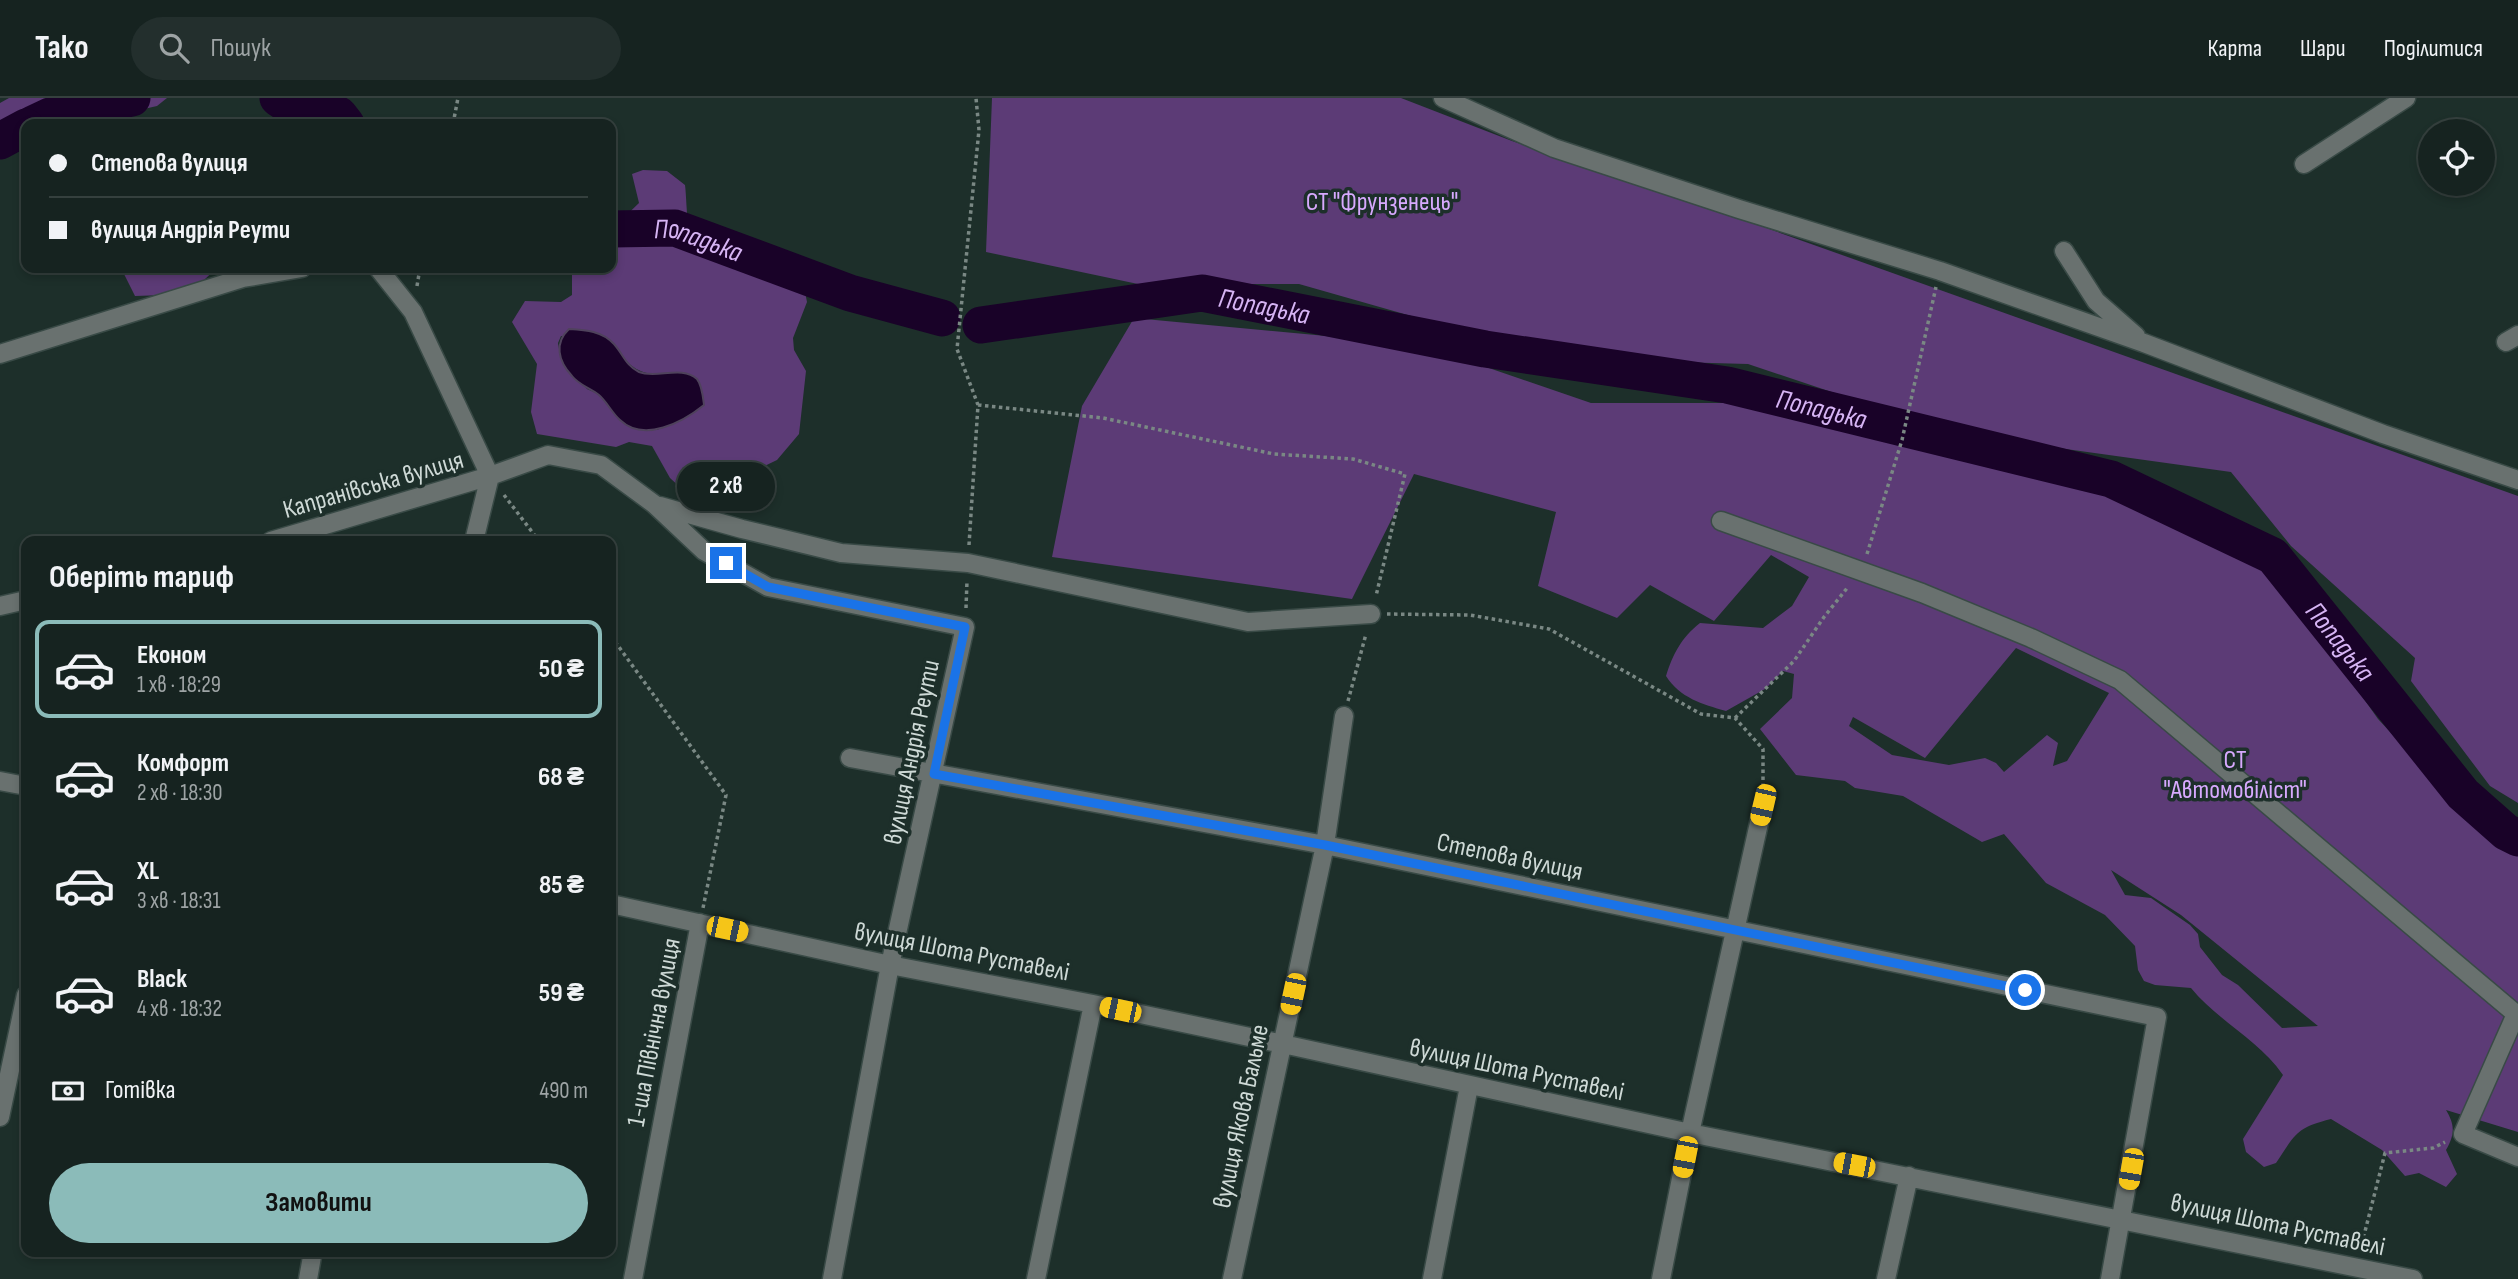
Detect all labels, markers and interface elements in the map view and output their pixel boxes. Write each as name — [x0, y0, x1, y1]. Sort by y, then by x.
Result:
search box — [131, 17, 621, 80]
text: Tako — [35, 28, 89, 68]
icon: search — [155, 29, 193, 67]
text: Пошук — [211, 33, 271, 64]
text: Карта — [2207, 34, 2262, 63]
text: Шари — [2300, 34, 2346, 63]
text: Поділитися — [2384, 34, 2483, 63]
map controls — [2418, 119, 2495, 196]
button: locate — [2418, 119, 2495, 196]
text: Степова вулиця — [91, 148, 248, 179]
park label: СТ "Фрунзенець" — [1306, 187, 1458, 218]
water label: Попадька — [654, 213, 747, 270]
text: вулиця Андрія Реути — [91, 215, 290, 246]
water label: Попадька — [1216, 282, 1313, 332]
water label: Попадька — [1773, 383, 1871, 437]
street label: Капранівська вулиця — [280, 445, 467, 526]
callout: 2 хв — [677, 462, 775, 510]
text: 2 хв — [709, 472, 743, 500]
route end — [710, 547, 742, 579]
text: Оберіть тариф — [49, 558, 234, 597]
water label: Попадька — [2298, 596, 2382, 689]
icon: car — [53, 638, 116, 701]
text: Економ — [137, 640, 206, 671]
text: 50 ₴ — [539, 654, 584, 685]
street label: вулиця Андрія Реути — [878, 657, 947, 848]
text: 1 хв · 18:29 — [137, 671, 221, 699]
park label: СТ "Автомобіліст" — [2163, 745, 2307, 806]
icon: car — [53, 746, 116, 809]
text: Комфорт — [137, 748, 229, 779]
text: 68 ₴ — [538, 762, 584, 793]
text: 2 хв · 18:30 — [137, 779, 223, 807]
car — [1749, 782, 1778, 828]
street label: Степова вулиця — [1434, 827, 1585, 888]
icon: car — [53, 854, 116, 917]
text: XL — [137, 856, 159, 887]
text: 85 ₴ — [539, 870, 584, 901]
text: 3 хв · 18:31 — [137, 887, 221, 915]
car — [705, 914, 750, 944]
street label: вулиця Шота Руставелі — [852, 916, 1072, 989]
street label: 1-ша Північна вулиця — [621, 936, 688, 1129]
icon: car — [53, 962, 116, 1025]
text: Black — [137, 964, 187, 995]
car — [1279, 971, 1308, 1017]
route start — [2009, 974, 2041, 1006]
text: 59 ₴ — [539, 978, 584, 1009]
text: 4 хв · 18:32 — [137, 995, 222, 1023]
car — [1098, 995, 1143, 1025]
street label: вулиця Якова Бальме — [1207, 1022, 1276, 1211]
street label: вулиця Шота Руставелі — [1407, 1033, 1627, 1108]
icon: cash — [49, 1072, 87, 1110]
text: Готівка — [105, 1075, 176, 1106]
text: 490 m — [539, 1077, 588, 1105]
car — [1671, 1134, 1700, 1180]
car — [2118, 1146, 2145, 1192]
car — [1832, 1151, 1877, 1179]
button: Замовити — [49, 1163, 588, 1243]
street label: вулиця Шота Руставелі — [2168, 1188, 2388, 1263]

